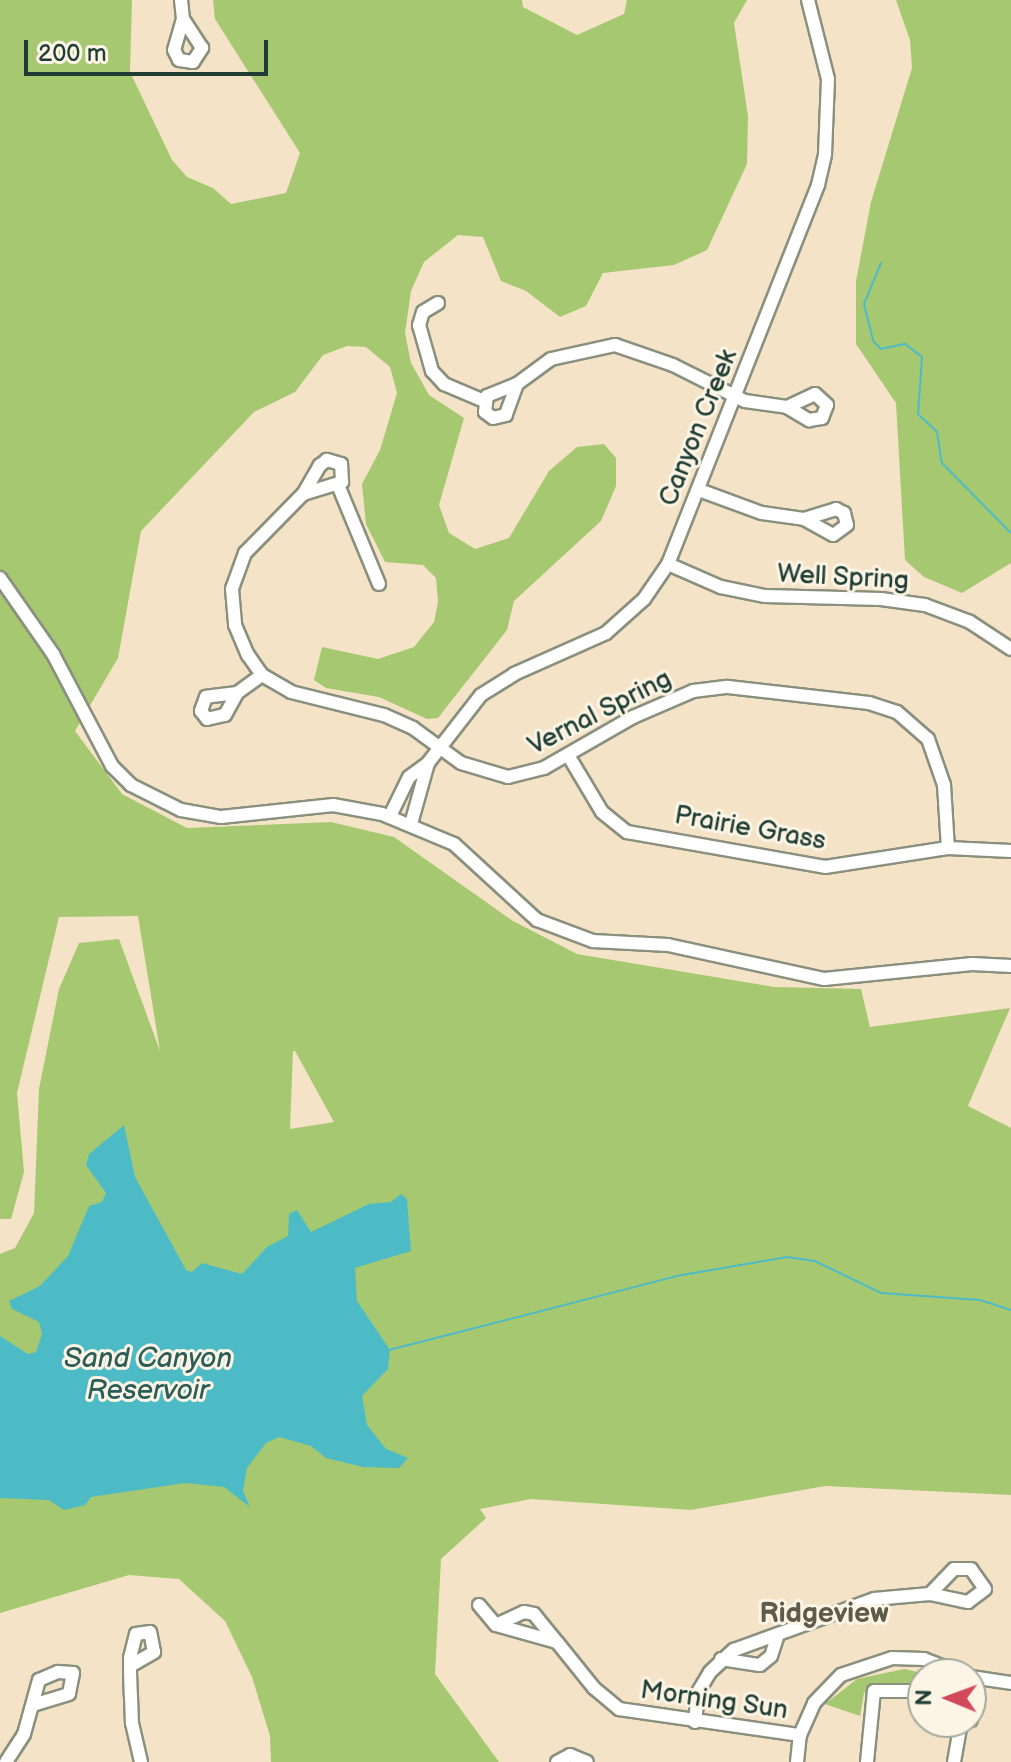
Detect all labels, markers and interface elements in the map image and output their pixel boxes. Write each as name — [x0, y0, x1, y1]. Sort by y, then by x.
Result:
scale bar — [28, 24, 272, 74]
text: 200 m — [38, 39, 107, 68]
street label: Canyon Creek — [653, 345, 745, 511]
street label: Well Spring — [776, 559, 910, 597]
street label: Vernal Spring — [523, 663, 677, 763]
street label: Prairie Grass — [672, 800, 828, 858]
water label: Sand Canyon Reservoir — [64, 1342, 232, 1408]
district label: Ridgeview — [760, 1597, 888, 1631]
north arrow — [907, 1658, 987, 1738]
street label: Morning Sun — [638, 1675, 790, 1727]
text: N — [911, 1689, 938, 1706]

